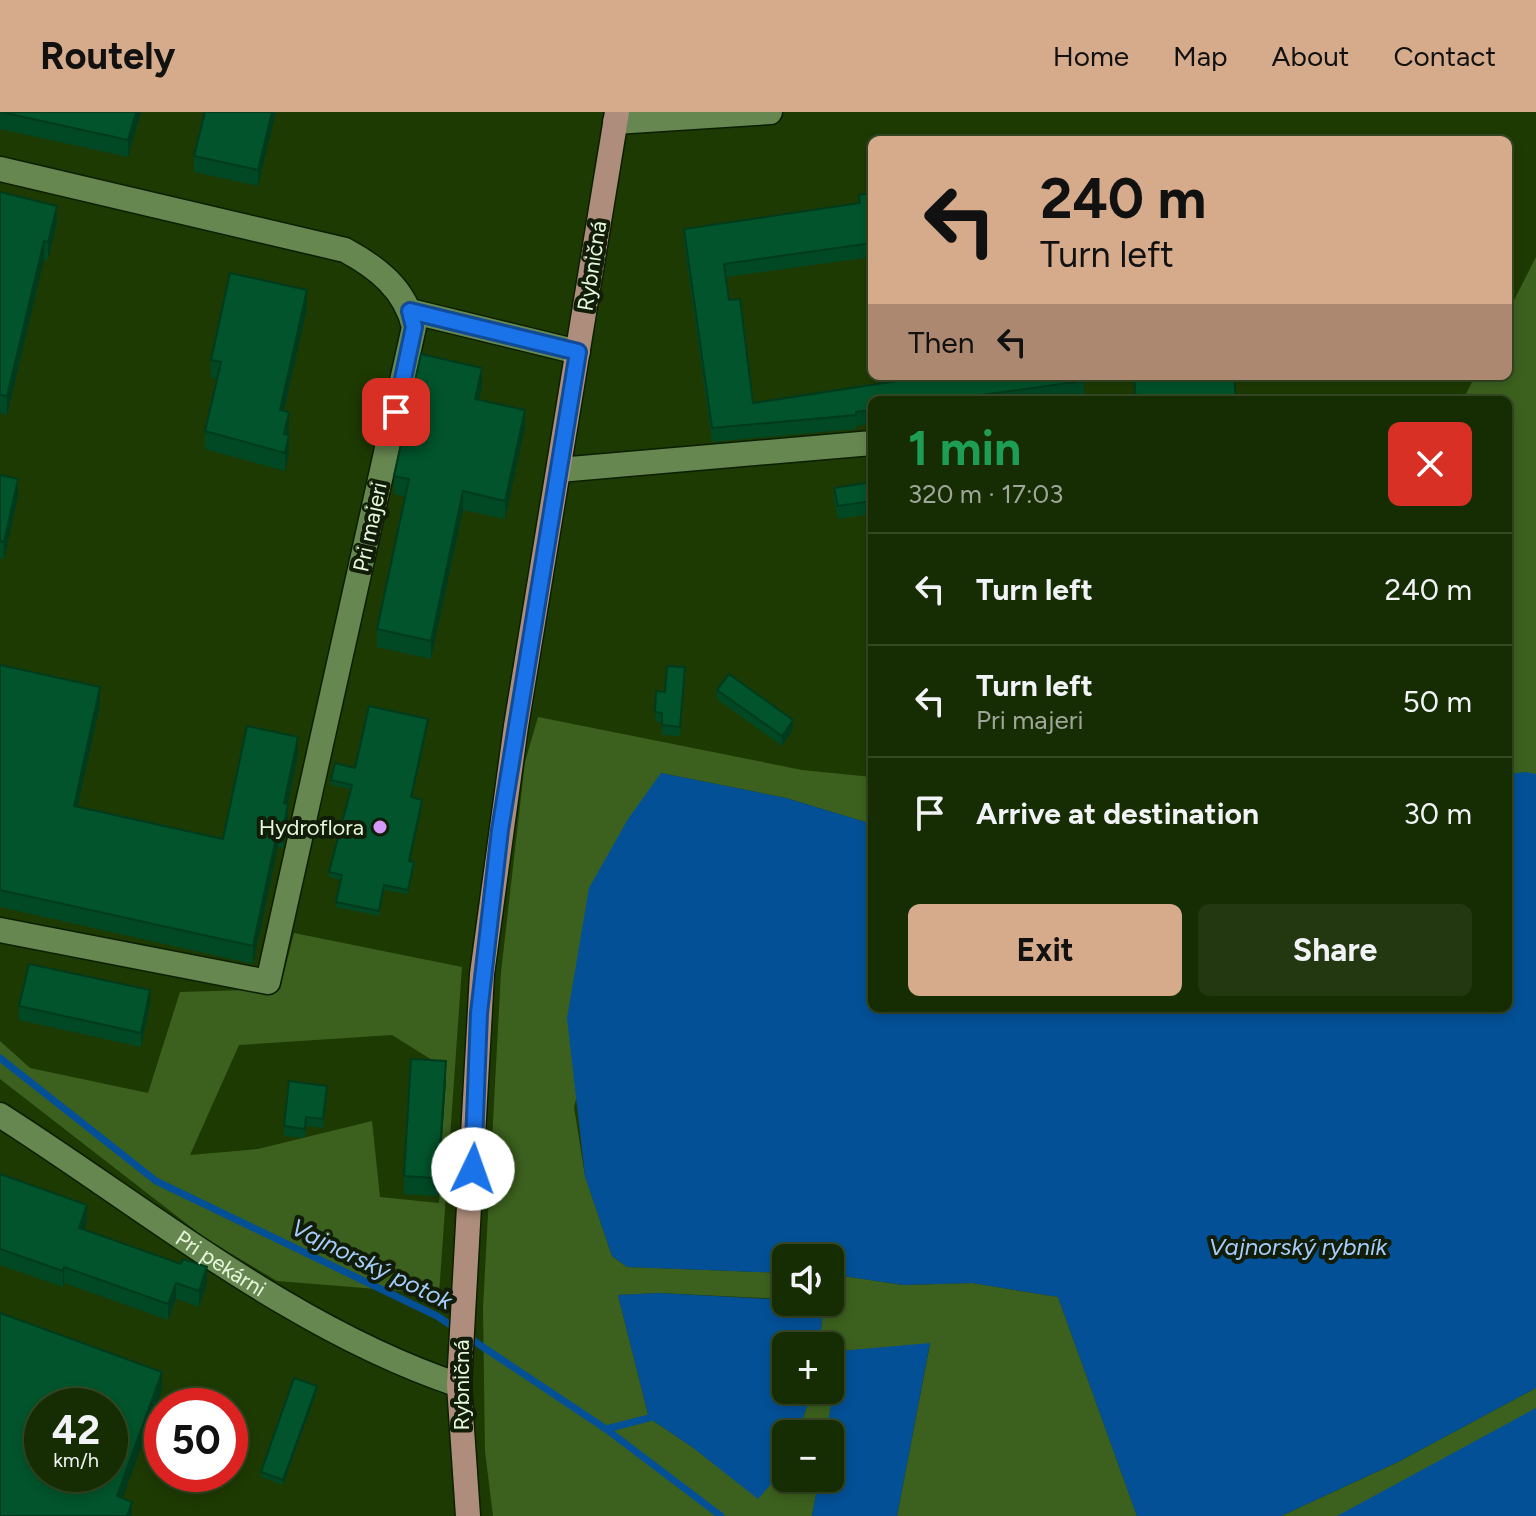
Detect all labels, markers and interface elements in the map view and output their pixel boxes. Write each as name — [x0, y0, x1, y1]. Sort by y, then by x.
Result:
text: Routely — [40, 33, 175, 79]
text: Home — [1053, 39, 1129, 73]
text: Map — [1173, 39, 1228, 73]
text: About — [1272, 39, 1349, 73]
text: Contact — [1393, 39, 1496, 73]
text: 240 m — [1040, 165, 1206, 232]
icon: left — [908, 168, 1012, 272]
street label: Rybničná — [572, 219, 612, 313]
text: Turn left — [1040, 233, 1174, 276]
icon: left — [990, 320, 1034, 364]
text: Then — [908, 324, 974, 361]
pin — [362, 378, 430, 446]
icon: arrive — [374, 390, 418, 434]
text: 1 min — [908, 419, 1021, 477]
button: close — [1388, 422, 1472, 506]
text: 320 m · 17:03 — [908, 478, 1063, 510]
street label: Pri majeri — [347, 480, 393, 574]
icon: left — [908, 567, 952, 611]
text: Turn left — [976, 571, 1093, 608]
text: 240 m — [1384, 571, 1472, 608]
text: Turn left — [976, 667, 1093, 704]
icon: left — [908, 679, 952, 723]
text: 50 m — [1403, 683, 1472, 720]
text: Pri majeri — [976, 704, 1084, 736]
icon: arrive — [908, 791, 952, 835]
text: Arrive at destination — [976, 795, 1259, 832]
text: 30 m — [1404, 795, 1472, 832]
place label: Hydroflora — [259, 814, 364, 841]
marker: Hydroflora — [371, 818, 389, 836]
button: Exit — [908, 904, 1182, 996]
button: Share — [1198, 904, 1472, 996]
position arrow — [431, 1127, 515, 1211]
water label: Vajnorský potok — [287, 1212, 459, 1316]
street label: Pri pekárni — [171, 1224, 271, 1302]
water label: Vajnorský rybník — [1209, 1232, 1389, 1261]
map controls — [772, 1244, 844, 1492]
button: sound — [772, 1244, 844, 1316]
button: + — [772, 1332, 844, 1404]
street label: Rybničná — [448, 1340, 475, 1430]
speed limit sign: 50 — [144, 1388, 248, 1492]
text: 42 — [52, 1406, 100, 1454]
button: − — [772, 1420, 844, 1492]
text: km/h — [53, 1448, 99, 1472]

